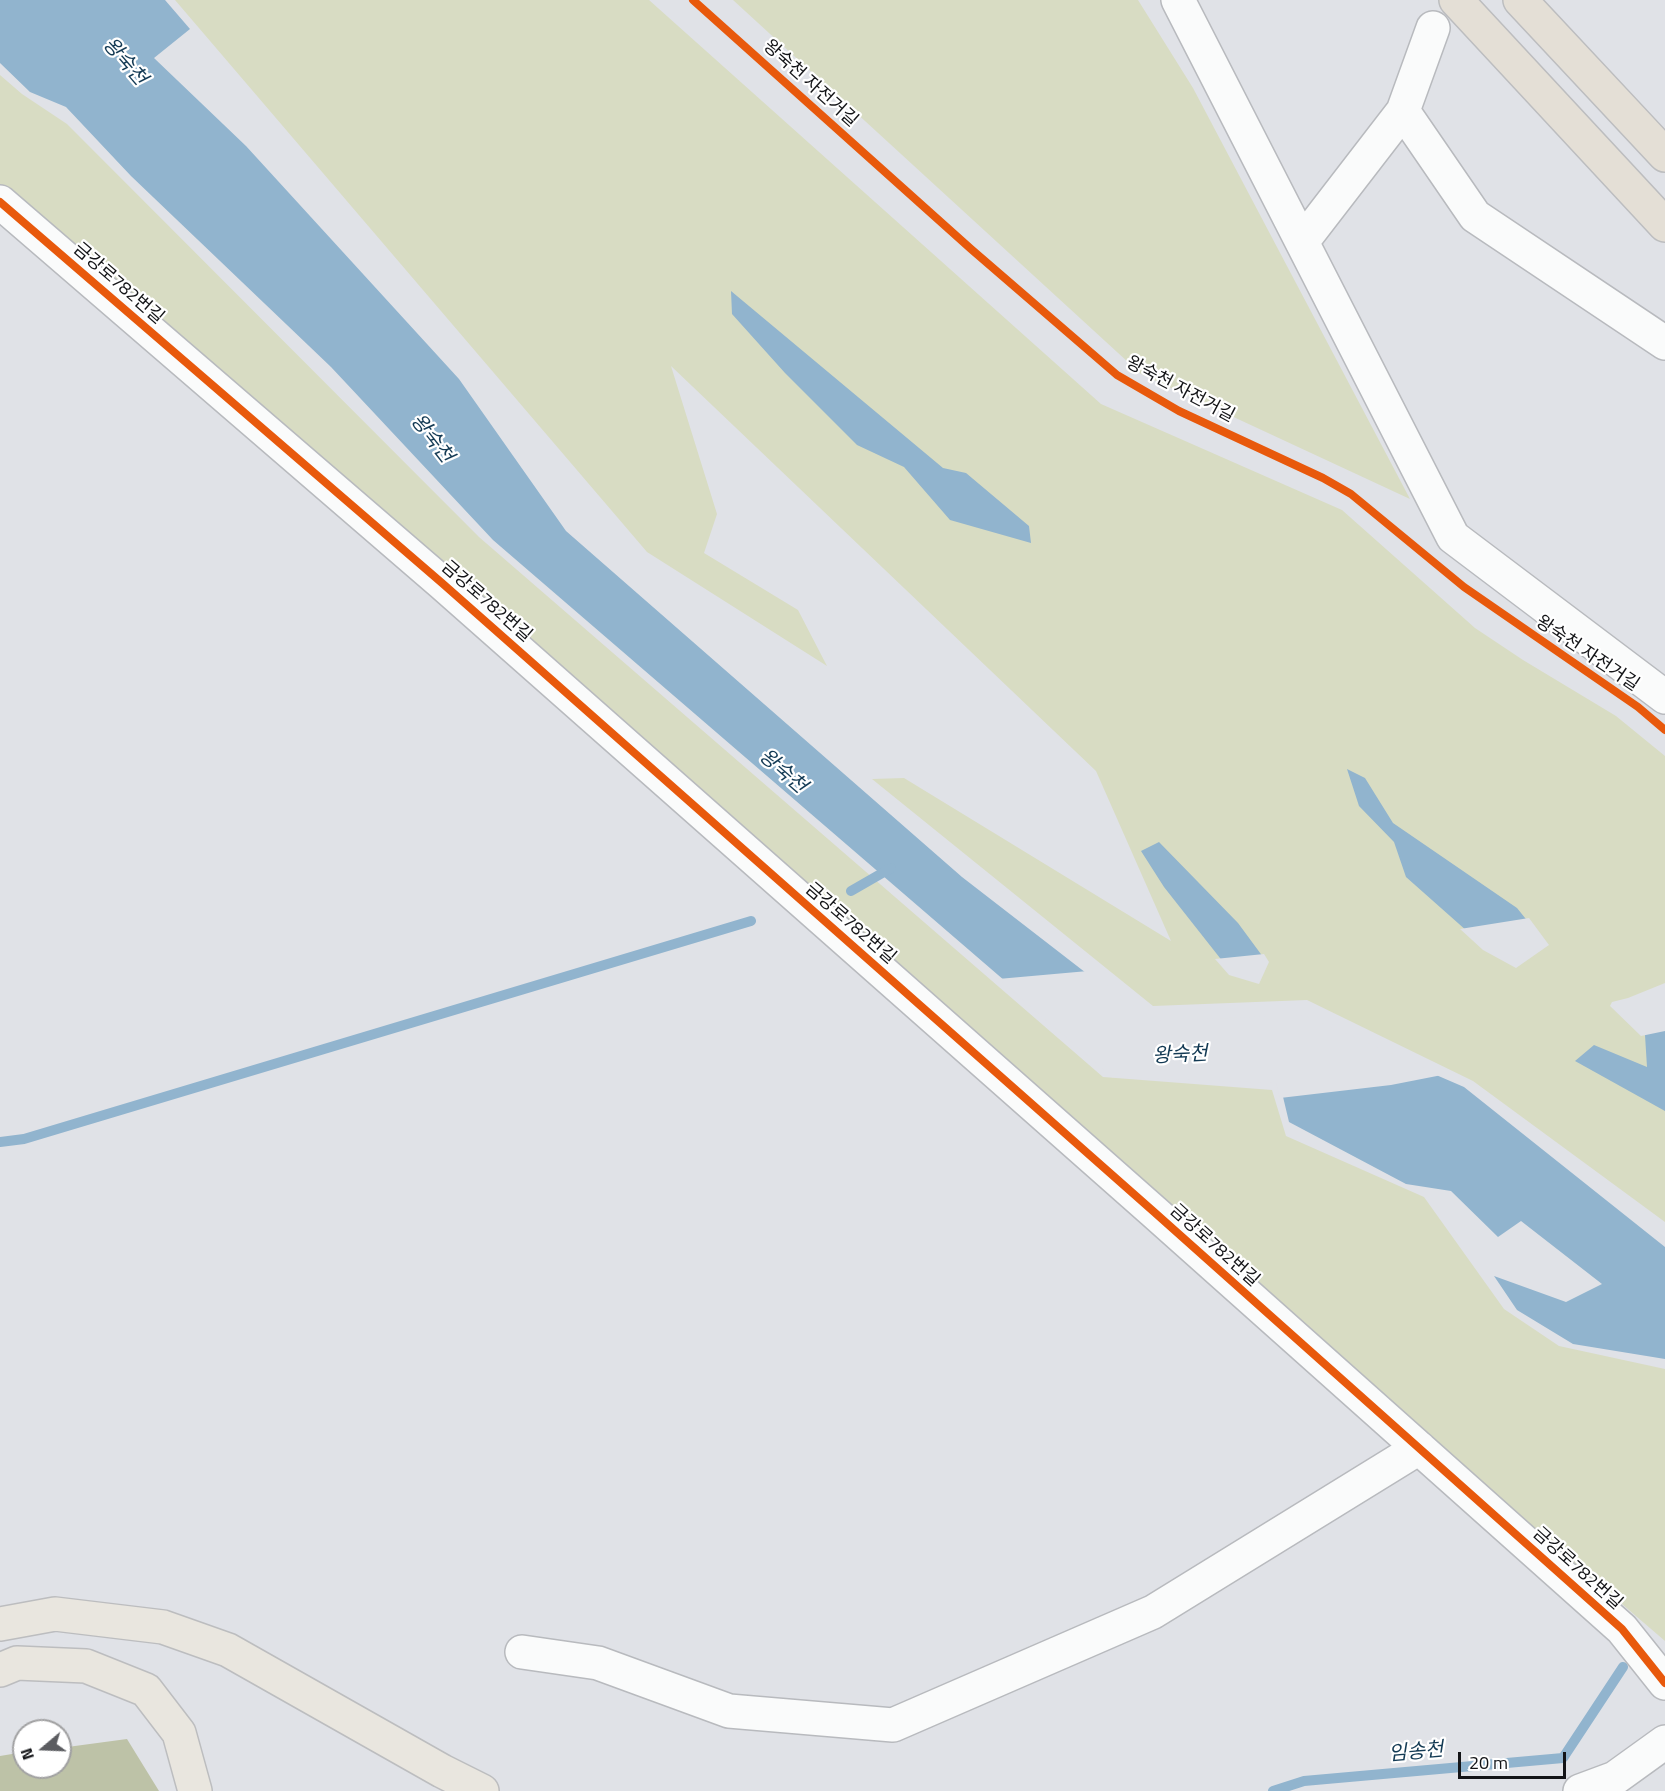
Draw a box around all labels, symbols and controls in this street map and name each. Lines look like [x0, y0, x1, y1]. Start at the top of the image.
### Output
water label: 왕숙천 [97, 33, 151, 91]
street label: 왕숙천 자전거길 [758, 36, 862, 132]
street label: 금강로782번길 [68, 239, 168, 329]
street label: 왕숙천 자전거길 [1122, 352, 1238, 428]
water label: 왕숙천 [405, 410, 457, 468]
street label: 금강로782번길 [436, 557, 536, 647]
street label: 왕숙천 자전거길 [1531, 612, 1643, 696]
water label: 왕숙천 [753, 745, 811, 799]
street label: 금강로782번길 [800, 879, 900, 969]
water label: 왕숙천 [1152, 1043, 1208, 1069]
street label: 금강로782번길 [1165, 1200, 1263, 1292]
street label: 금강로782번길 [1528, 1523, 1626, 1615]
north arrow [12, 1719, 72, 1779]
water label: 임송천 [1387, 1739, 1445, 1767]
scale bar [1461, 1740, 1569, 1778]
text: N [14, 1745, 40, 1763]
text: 20 m [1469, 1749, 1508, 1776]

